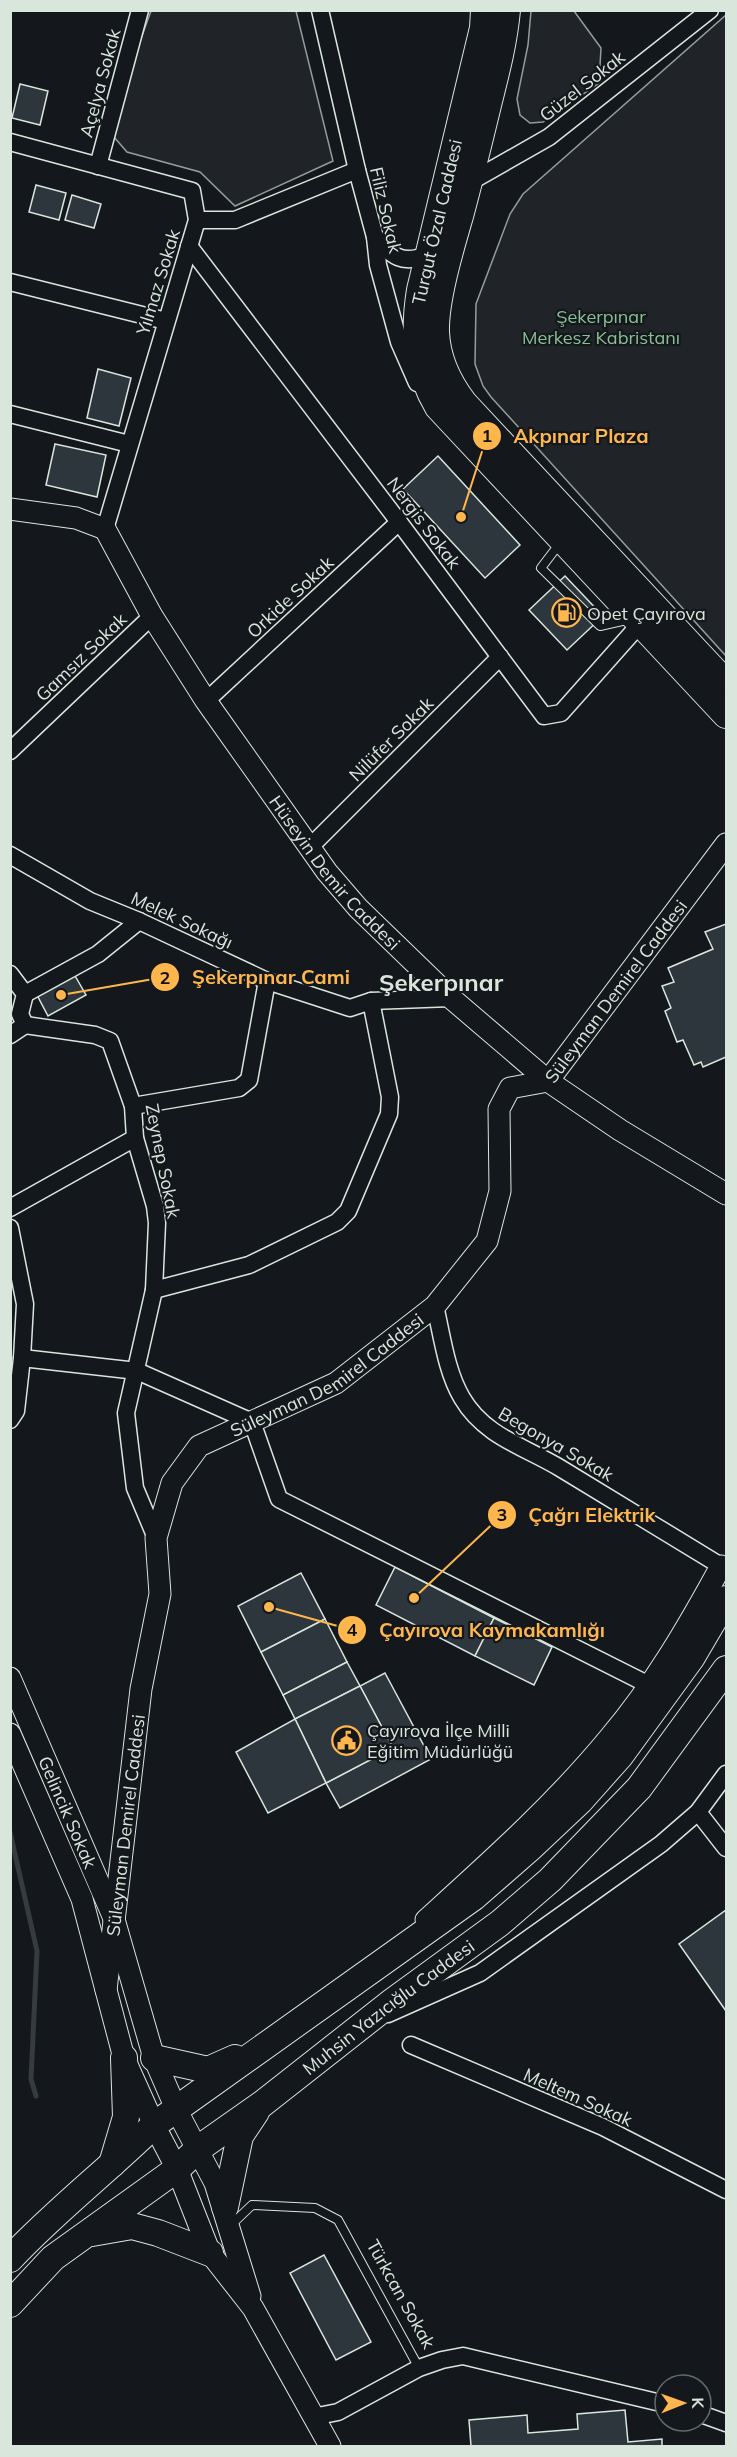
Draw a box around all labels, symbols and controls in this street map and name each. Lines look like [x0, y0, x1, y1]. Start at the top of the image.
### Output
street label: Açelya Sokak [74, 25, 126, 140]
street label: Güzel Sokak [535, 45, 630, 127]
street label: Turgut Özal Caddesi [407, 137, 467, 307]
street label: Filiz Sokak [365, 165, 407, 256]
street label: Yılmaz Sokak [131, 226, 185, 339]
park label: Şekerpınar Merkesz Kabristanı [522, 305, 680, 349]
callout: Akpınar Plaza [472, 417, 661, 455]
text: Akpınar Plaza [513, 423, 649, 448]
text: 1 [482, 424, 492, 447]
street label: Nergis Sokak [382, 472, 466, 574]
street label: Orkide Sokak [242, 551, 339, 643]
fuel station icon: Opet Çayırova [550, 597, 582, 629]
place label: Opet Çayırova [587, 602, 706, 625]
street label: Gamsız Sokak [31, 607, 132, 706]
street label: Nilüfer Sokak [344, 691, 439, 786]
street label: Hüseyin Demir Caddesi [265, 790, 405, 954]
street label: Melek Sokağı [127, 886, 237, 954]
street label: Süleyman Demirel Caddesi [539, 895, 692, 1087]
callout: Şekerpınar Cami [150, 958, 362, 996]
text: Şekerpınar Cami [192, 964, 350, 989]
text: 2 [160, 966, 170, 989]
district label: Şekerpınar [379, 967, 504, 997]
street label: Zeynep Sokak [141, 1102, 186, 1221]
street label: Süleyman Demirel Caddesi [226, 1308, 428, 1442]
street label: Begonya Sokak [494, 1402, 618, 1487]
callout: Çağrı Elektrik [487, 1496, 668, 1534]
text: Çağrı Elektrik [528, 1502, 657, 1527]
text: 3 [497, 1503, 507, 1526]
callout: Çayırova Kaymakamlığı [337, 1611, 617, 1649]
text: Çayırova Kaymakamlığı [379, 1617, 605, 1642]
text: 4 [347, 1618, 358, 1641]
street label: Süleyman Demirel Caddesi [101, 1713, 149, 1937]
place label: Çayırova İlçe Milli Eğitim Müdürlüğü [367, 1719, 513, 1763]
public building icon: Çayırova İlçe Milli Eğitim Müdürlüğü [330, 1724, 362, 1756]
street label: Gelincik Sokak [34, 1752, 103, 1872]
street label: Muhsin Yazıcığlu Caddesi [298, 1934, 479, 2080]
street label: Meltem Sokak [520, 2063, 637, 2132]
street label: Türkcan Sokak [362, 2235, 441, 2353]
north arrow [653, 2373, 713, 2433]
text: K [688, 2397, 708, 2410]

